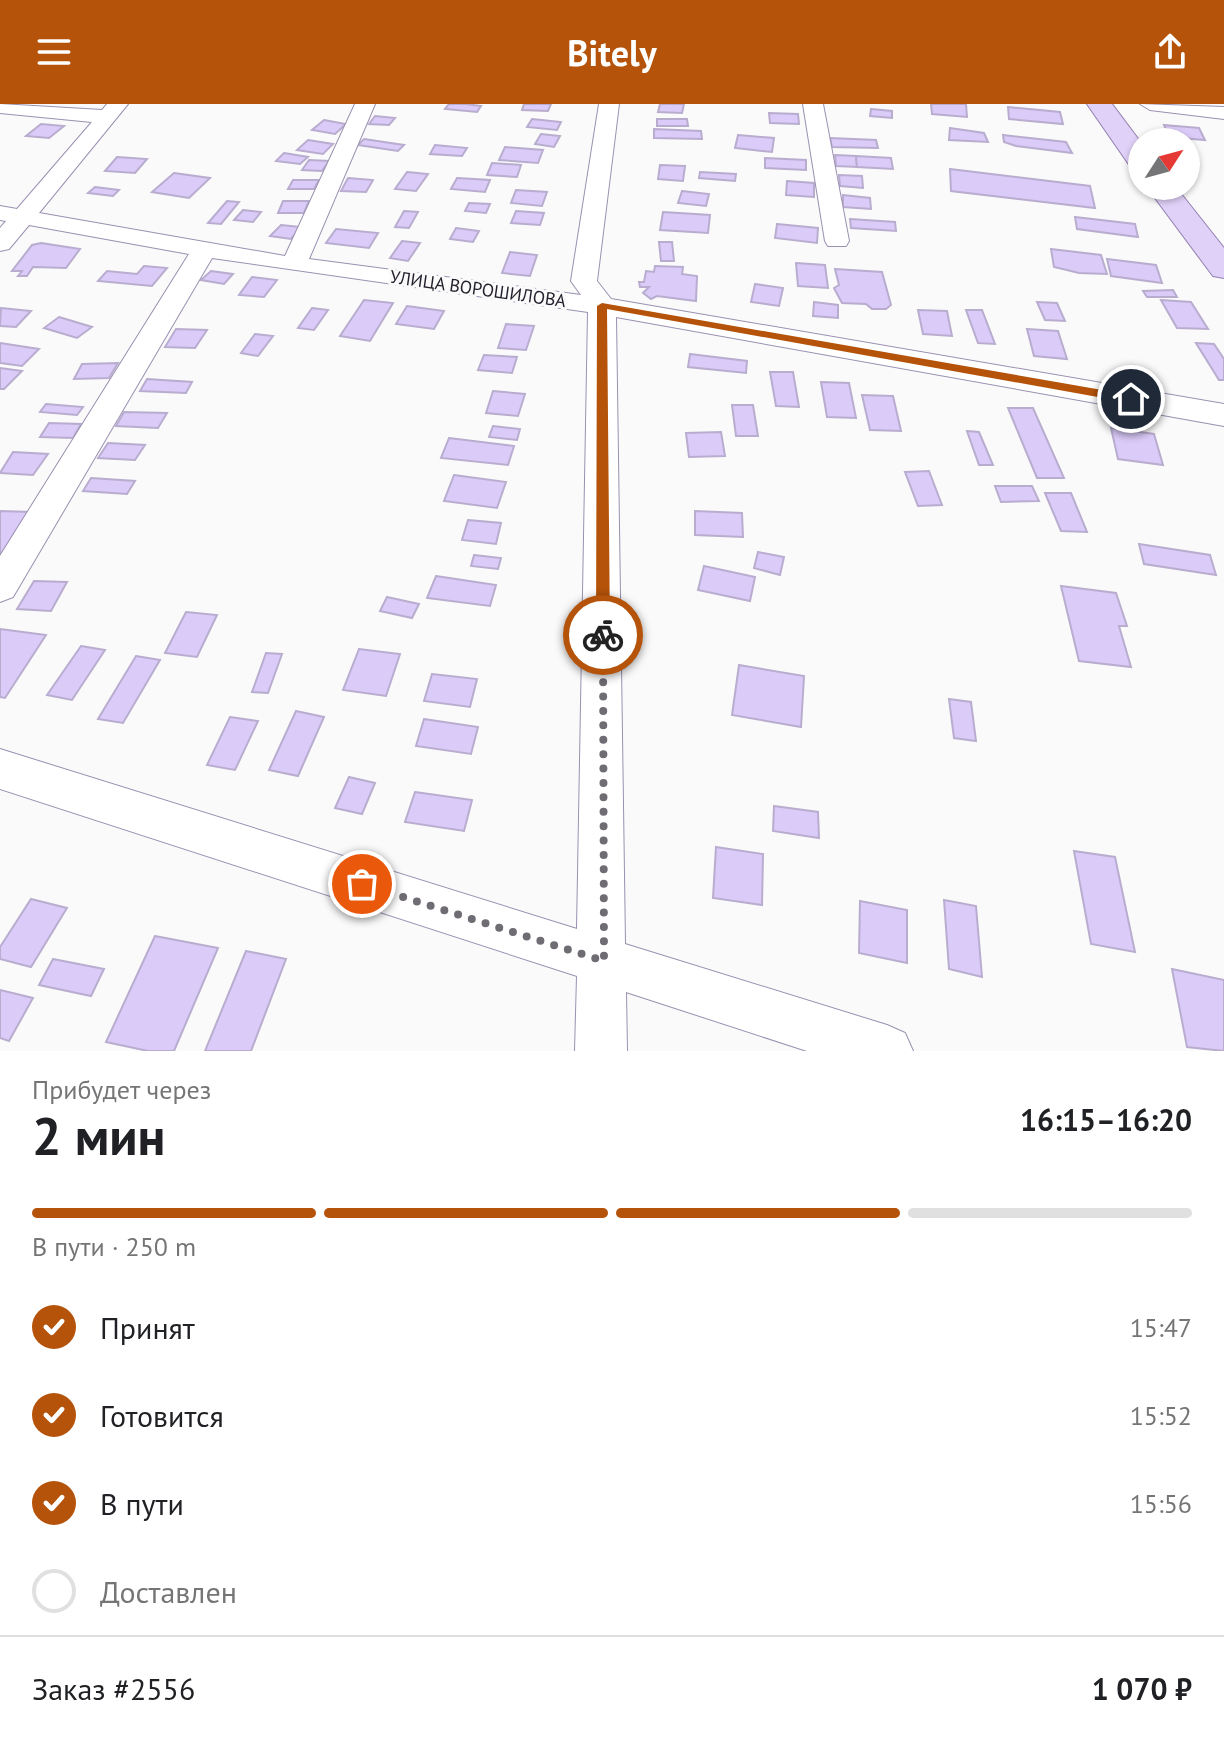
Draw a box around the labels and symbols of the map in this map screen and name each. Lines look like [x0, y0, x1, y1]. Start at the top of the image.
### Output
north arrow [1128, 128, 1200, 200]
street label: УЛИЦА ВОРОШИЛОВА [389, 265, 568, 312]
pin [1097, 365, 1165, 433]
courier [563, 595, 643, 675]
pin [328, 850, 396, 918]

